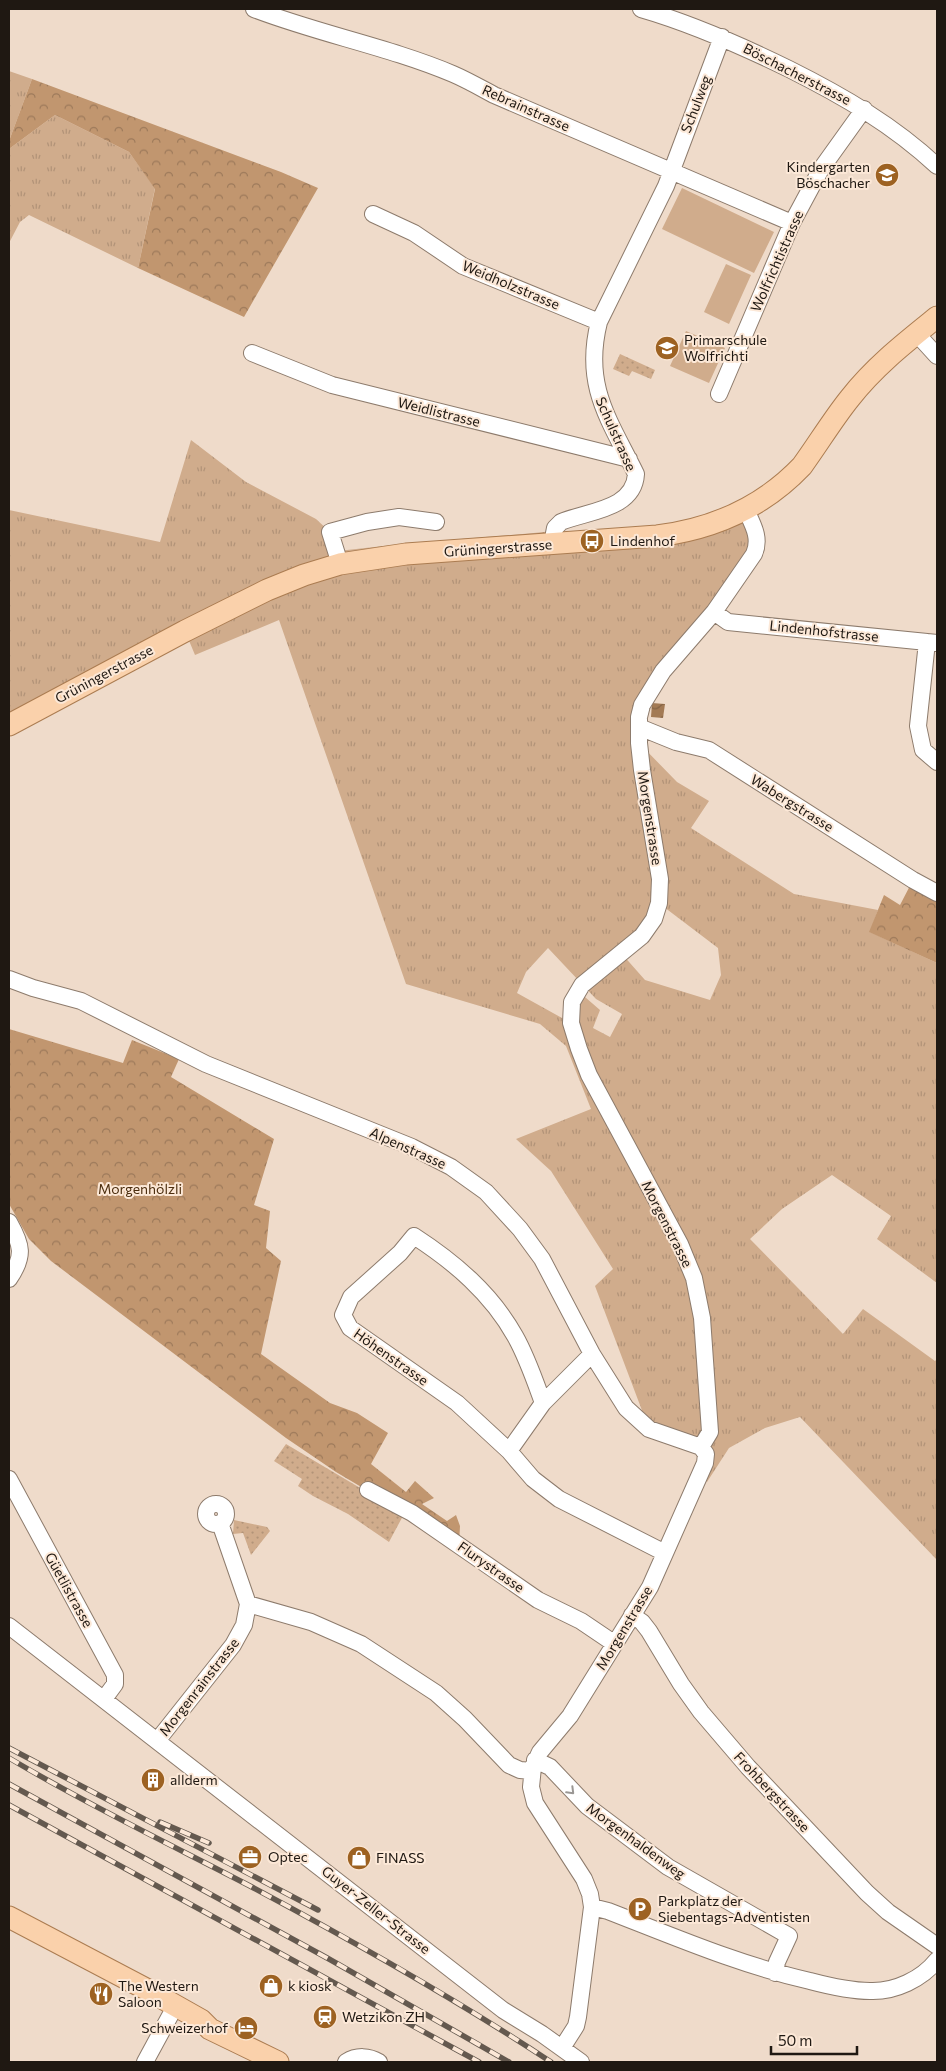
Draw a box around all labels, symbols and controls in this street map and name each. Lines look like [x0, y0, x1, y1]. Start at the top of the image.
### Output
street label: Böschacherstrasse [741, 39, 854, 108]
street label: Schulweg [677, 72, 714, 135]
street label: Rebrainstrasse [480, 81, 573, 134]
place label: Kindergarten Böschacher [786, 158, 870, 191]
school or university icon: Kindergarten Böschacher [874, 162, 900, 188]
street label: Wolfrichtistrasse [747, 207, 807, 314]
street label: Weidholzstrasse [460, 256, 562, 313]
place label: Primarschule Wolfrichti [684, 331, 767, 364]
school or university icon: Primarschule Wolfrichti [654, 335, 680, 361]
street label: Weidlistrasse [396, 393, 482, 430]
street label: Schulstrasse [593, 394, 640, 474]
bus stop icon: Lindenhof [579, 528, 605, 554]
place label: Lindenhof [610, 532, 675, 549]
street label: Grüningerstrasse [443, 535, 553, 560]
street label: Lindenhofstrasse [769, 616, 879, 645]
street label: Grüningerstrasse [52, 641, 156, 707]
street label: Morgenstrasse [635, 770, 666, 866]
street label: Wabergstrasse [748, 770, 837, 835]
street label: Alpenstrasse [367, 1123, 449, 1172]
street label: Morgenstrasse [638, 1178, 697, 1270]
park label: Morgenhölzli [98, 1180, 182, 1197]
street label: Höhenstrasse [351, 1325, 432, 1389]
street label: Flurystrasse [455, 1538, 528, 1596]
street label: Güetlistrasse [42, 1549, 97, 1630]
street label: Morgenstrasse [592, 1583, 655, 1673]
street label: Morgenrainstrasse [155, 1634, 242, 1739]
street label: Frohbergstrasse [731, 1748, 814, 1835]
building icon: allderm [140, 1767, 166, 1793]
place label: allderm [170, 1771, 218, 1788]
one-way arrow [565, 1785, 574, 1794]
street label: Morgenhaldenweg [583, 1799, 689, 1882]
office icon: Optec [237, 1844, 263, 1870]
shop icon: FINASS [346, 1845, 372, 1871]
place label: Optec [268, 1848, 308, 1865]
place label: FINASS [376, 1849, 425, 1866]
street label: Guyer-Zeller-Strasse [319, 1862, 434, 1957]
place label: Parkplatz der Siebentags-Adventisten [658, 1892, 810, 1925]
parking icon: Parkplatz der Siebentags-Adventisten [627, 1896, 653, 1922]
shop icon: k kiosk [258, 1973, 284, 1999]
place label: The Western Saloon [118, 1977, 199, 2010]
place label: k kiosk [288, 1977, 332, 1994]
restaurant icon: The Western Saloon [88, 1981, 114, 2007]
station icon: Wetzikon ZH [312, 2004, 338, 2030]
place label: Wetzikon ZH [342, 2008, 425, 2025]
hotel icon: Schweizerhof [233, 2015, 259, 2041]
place label: Schweizerhof [141, 2019, 228, 2036]
scale bar [771, 2024, 857, 2056]
text: 50 m [778, 2031, 812, 2049]

